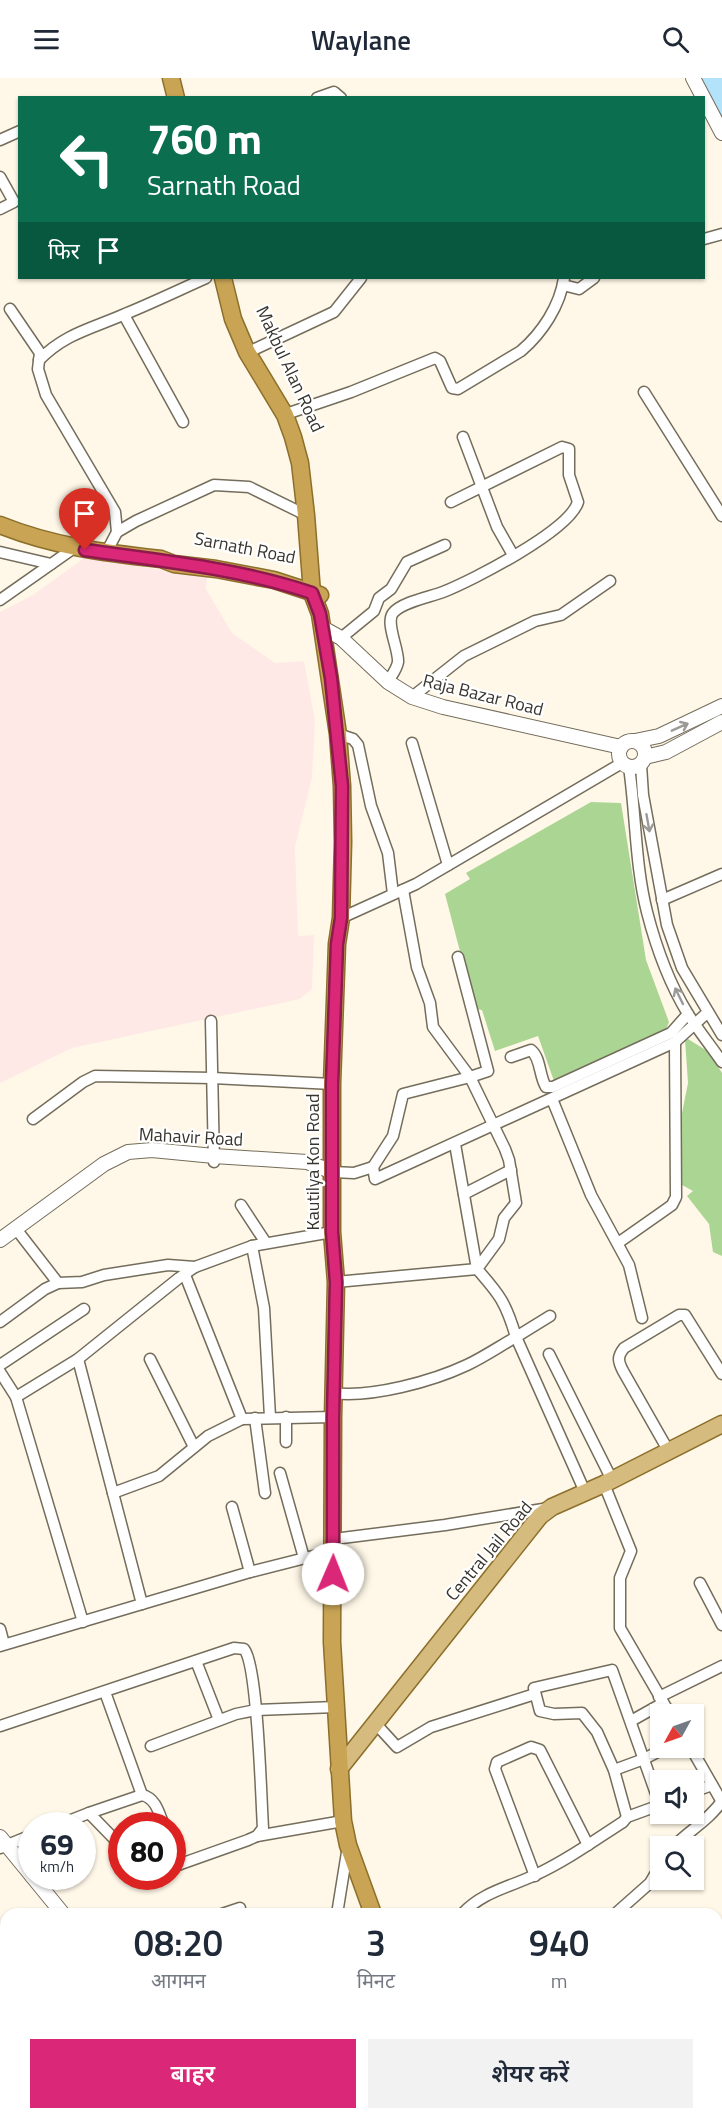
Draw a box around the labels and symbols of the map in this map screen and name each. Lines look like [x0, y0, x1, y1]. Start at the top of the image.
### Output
street label: Makbul Alan Road [249, 301, 332, 436]
pin [59, 488, 110, 550]
street label: Sarnath Road [192, 524, 298, 571]
street label: Raja Bazar Road [420, 666, 546, 723]
one-way arrow [670, 721, 688, 732]
one-way arrow [643, 812, 654, 832]
one-way arrow [672, 987, 684, 1005]
street label: Kautilya Kon Road [299, 1094, 326, 1230]
street label: Mahavir Road [138, 1120, 244, 1153]
street label: Central Jail Road [439, 1495, 539, 1607]
position arrow [301, 1542, 365, 1606]
north arrow [650, 1704, 704, 1758]
speed limit sign: 80 [108, 1812, 186, 1890]

